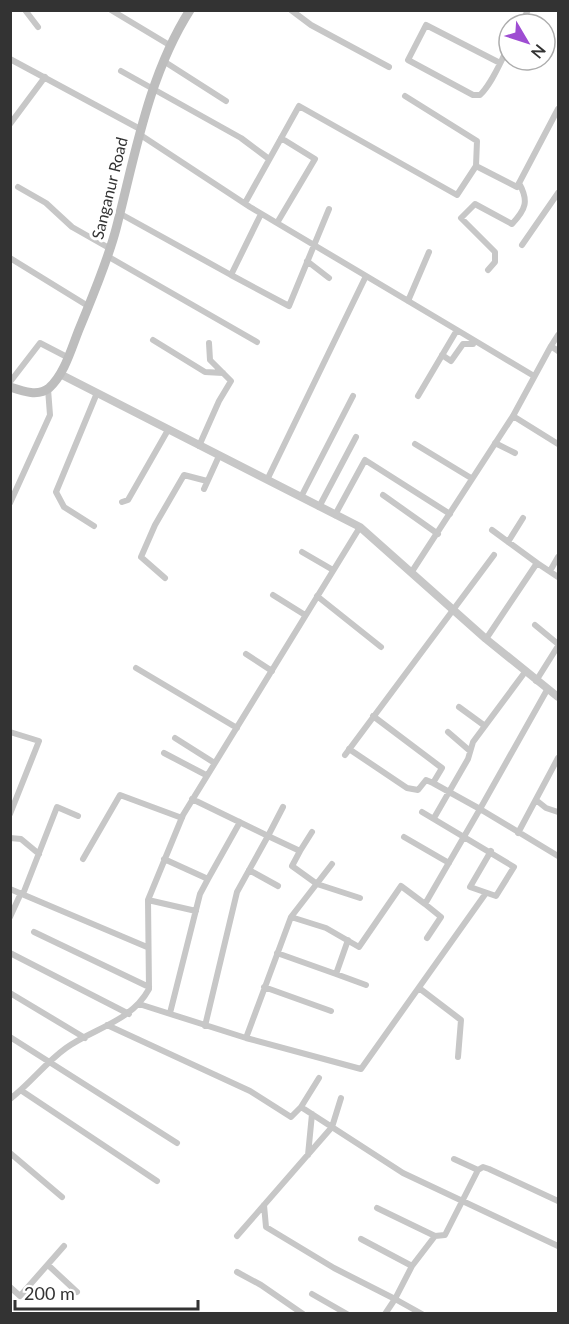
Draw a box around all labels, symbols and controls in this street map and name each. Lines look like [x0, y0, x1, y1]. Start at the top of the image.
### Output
north arrow [497, 12, 557, 72]
text: N [528, 41, 550, 63]
street label: Sanganur Road [87, 135, 131, 241]
scale bar [15, 1273, 198, 1311]
text: 200 m [24, 1282, 75, 1304]

